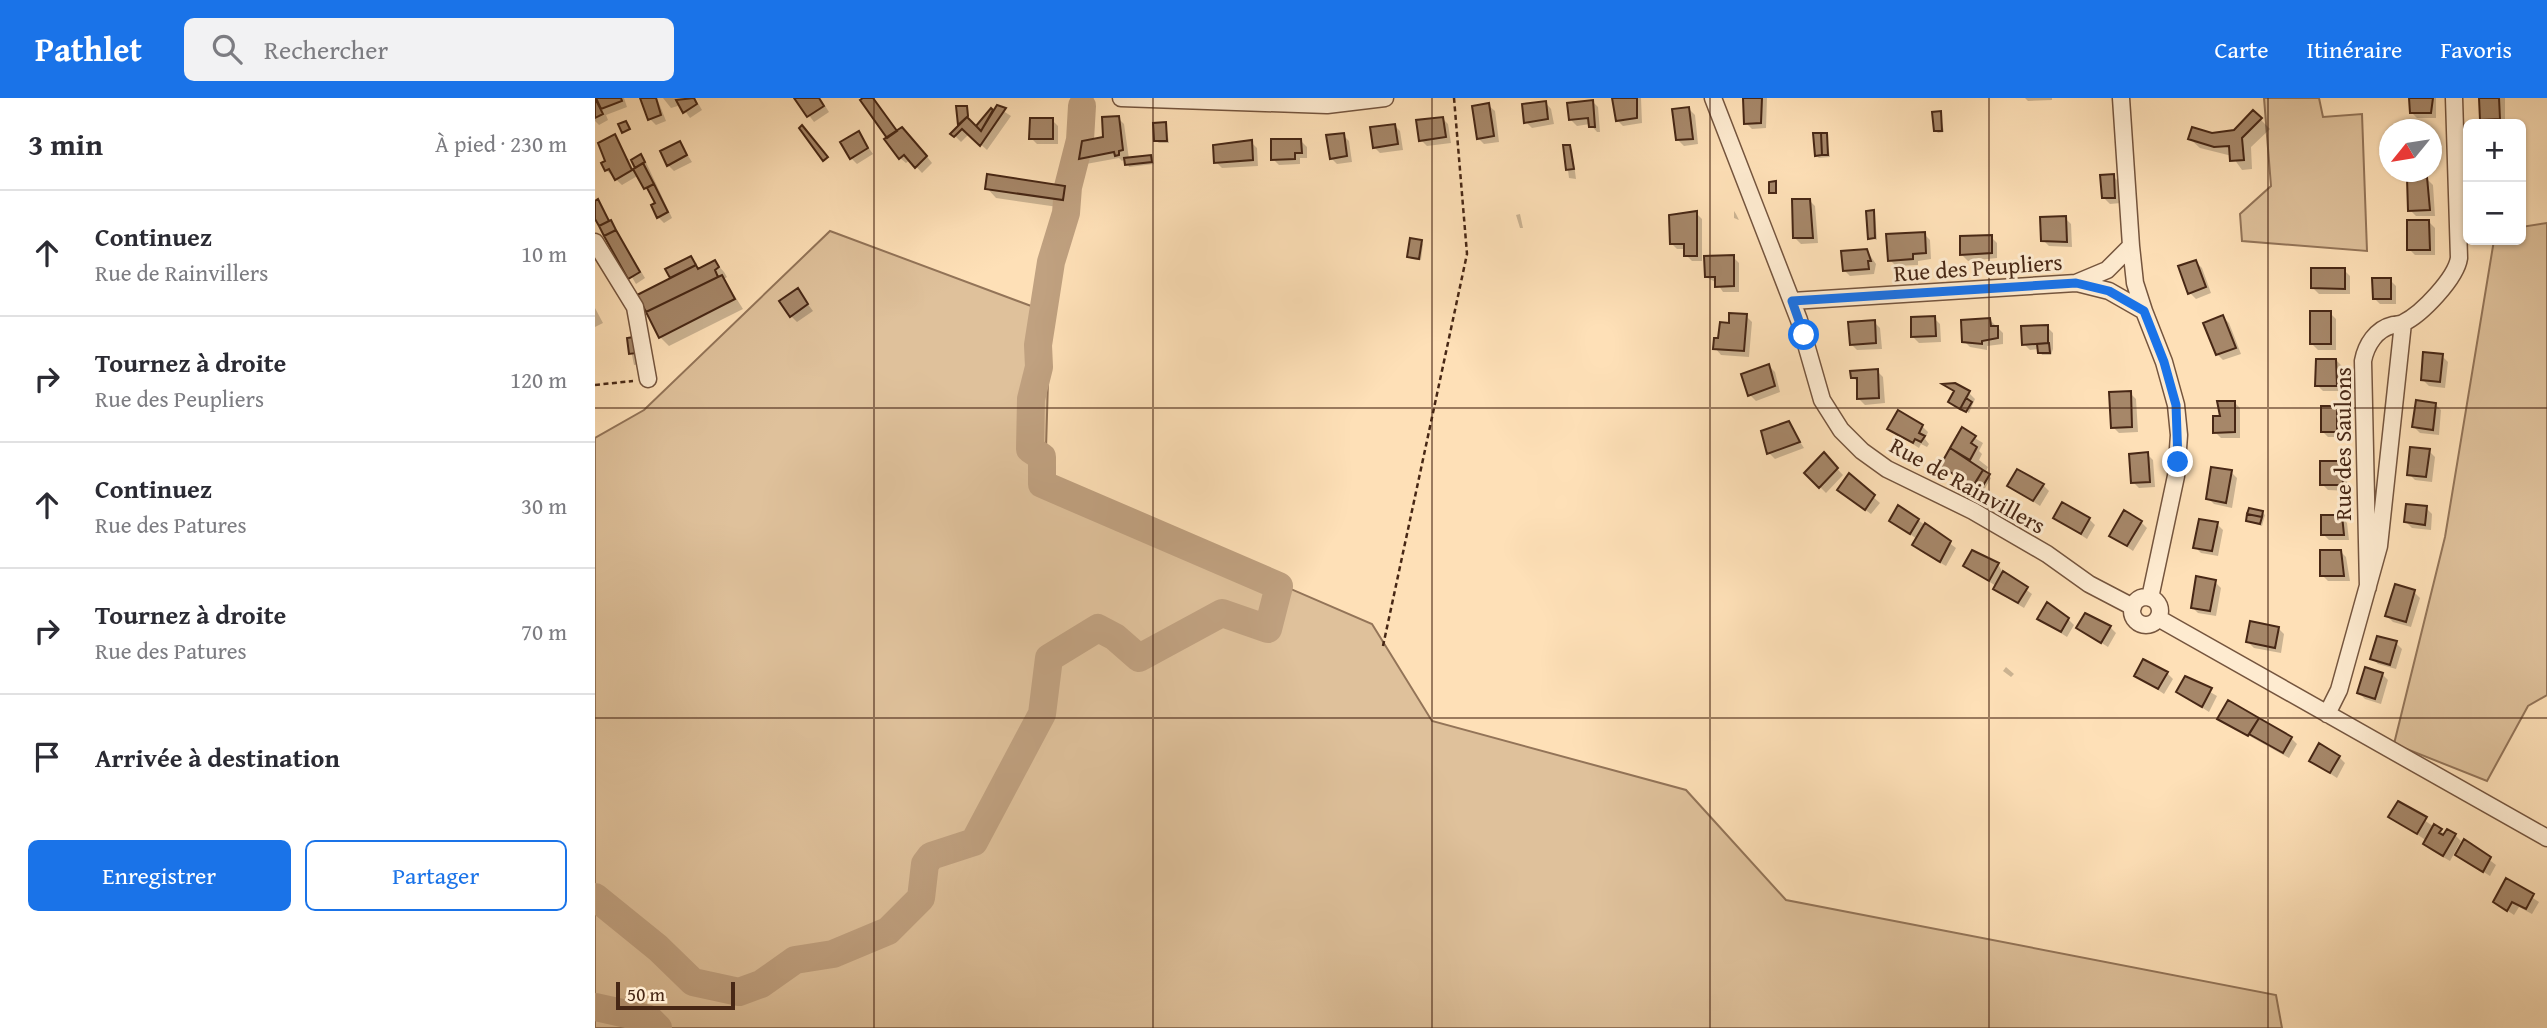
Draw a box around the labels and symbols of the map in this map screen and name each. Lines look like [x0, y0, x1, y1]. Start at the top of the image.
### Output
north arrow [2379, 119, 2442, 182]
street label: Rue des Peupliers [1892, 245, 2064, 289]
route start [1788, 319, 1819, 350]
street label: Rue des Saulons [2326, 367, 2359, 521]
street label: Rue de Rainvillers [1884, 429, 2052, 541]
route end [2162, 446, 2193, 477]
scale bar [616, 979, 735, 1011]

